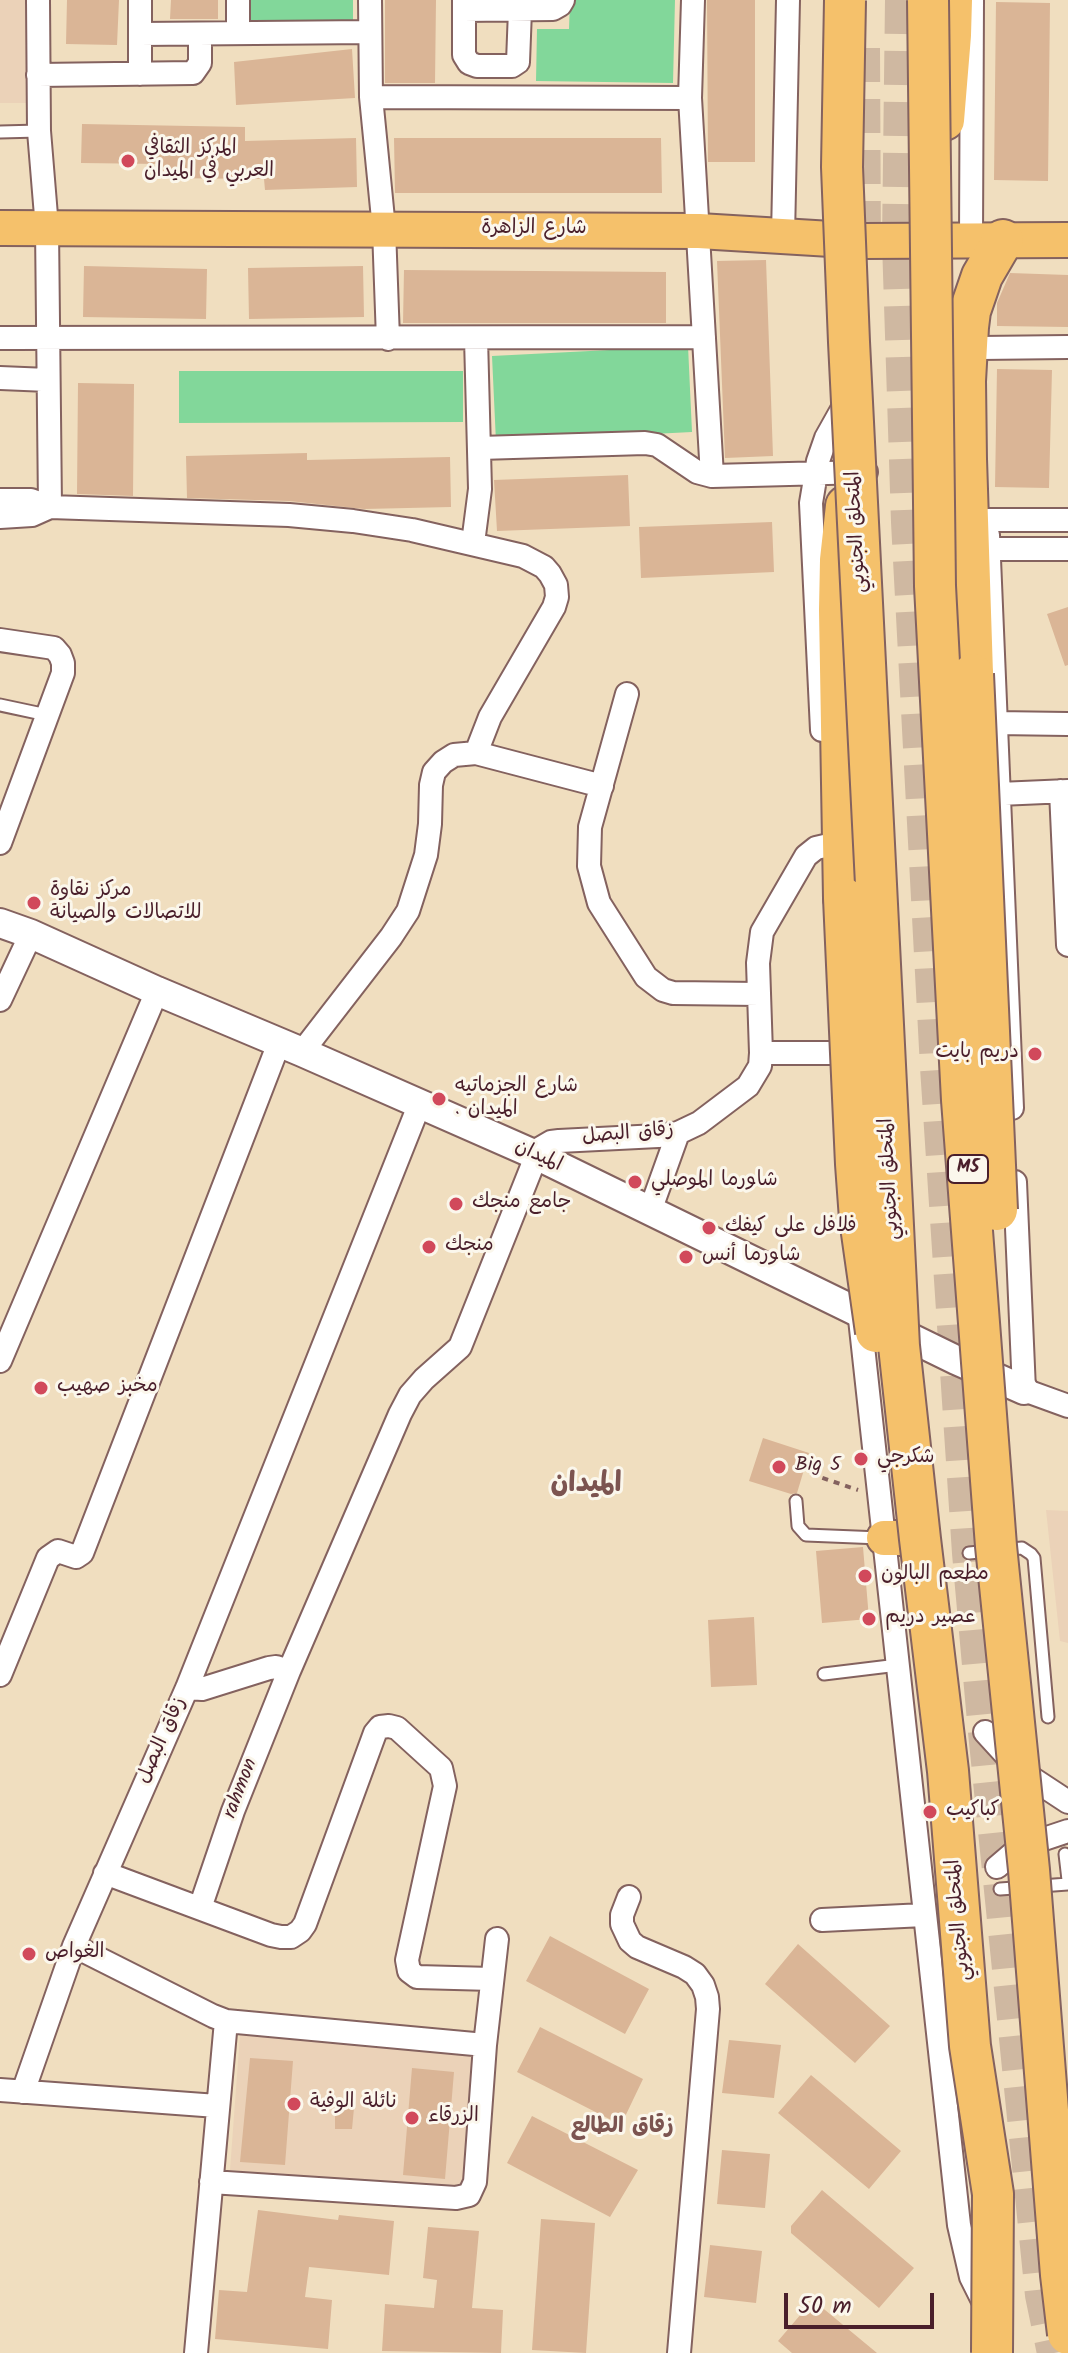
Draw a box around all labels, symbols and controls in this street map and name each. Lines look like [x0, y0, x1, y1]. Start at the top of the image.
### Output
place label: المركز الثقافي العربي في الميدان [144, 138, 274, 185]
marker: المركز الثقافي العربي في الميدان [119, 152, 137, 170]
street label: شارع الزاهرة [481, 218, 587, 242]
street label: المتحلق الجنوبي [843, 470, 873, 594]
place label: مركز نقاوة للاتصالات والصيانة [50, 880, 201, 927]
marker: مركز نقاوة للاتصالات والصيانة [25, 894, 43, 912]
place label: دريم بايت [935, 1042, 1019, 1066]
marker: دريم بايت [1026, 1045, 1044, 1063]
place label: شارع الجزماتيه . الميدان [455, 1076, 578, 1123]
marker: شارع الجزماتيه . الميدان [430, 1090, 448, 1108]
street label: المتحلق الجنوبي [876, 1117, 906, 1241]
street label: زقاق البصل [581, 1119, 675, 1151]
street label: الميدان [510, 1136, 566, 1178]
road number: M5 [948, 1155, 988, 1183]
place label: شاورما الموصلي [651, 1170, 778, 1194]
marker: شاورما الموصلي [626, 1173, 644, 1191]
place label: جامع منجك [472, 1192, 571, 1216]
marker: جامع منجك [447, 1195, 465, 1213]
place label: فلافل على كيفك [725, 1216, 857, 1240]
marker: فلافل على كيفك [700, 1219, 718, 1237]
place label: منجك [445, 1235, 494, 1259]
marker: منجك [420, 1238, 438, 1256]
place label: شاورما أنس [702, 1245, 800, 1269]
marker: شاورما أنس [677, 1248, 695, 1266]
place label: مخبز صهيب [57, 1376, 158, 1400]
marker: مخبز صهيب [32, 1379, 50, 1397]
place label: شكرجي [877, 1447, 934, 1471]
marker: شكرجي [852, 1450, 870, 1468]
place label: Big 5 [795, 1455, 841, 1479]
marker: Big 5 [770, 1458, 788, 1476]
district label: الميدان [550, 1469, 622, 1503]
place label: مطعم البالون [881, 1564, 989, 1588]
marker: مطعم البالون [856, 1567, 874, 1585]
place label: عصير دريم [885, 1607, 975, 1631]
marker: عصير دريم [860, 1610, 878, 1628]
street label: زقاق البصل [133, 1694, 193, 1788]
street label: rahmon [220, 1756, 264, 1822]
place label: كباكيب [946, 1800, 1000, 1824]
marker: كباكيب [921, 1803, 939, 1821]
street label: المتحلق الجنوبي [943, 1858, 977, 1982]
place label: الغواص [45, 1942, 104, 1966]
marker: الغواص [20, 1945, 38, 1963]
place label: نائلة الوفية [310, 2092, 396, 2116]
marker: نائلة الوفية [285, 2095, 303, 2113]
place label: الزرقاء [428, 2106, 479, 2130]
marker: الزرقاء [403, 2109, 421, 2127]
district label: زقاق الطالع [570, 2115, 674, 2141]
scale bar [788, 2277, 938, 2327]
text: 50 m [798, 2287, 852, 2326]

